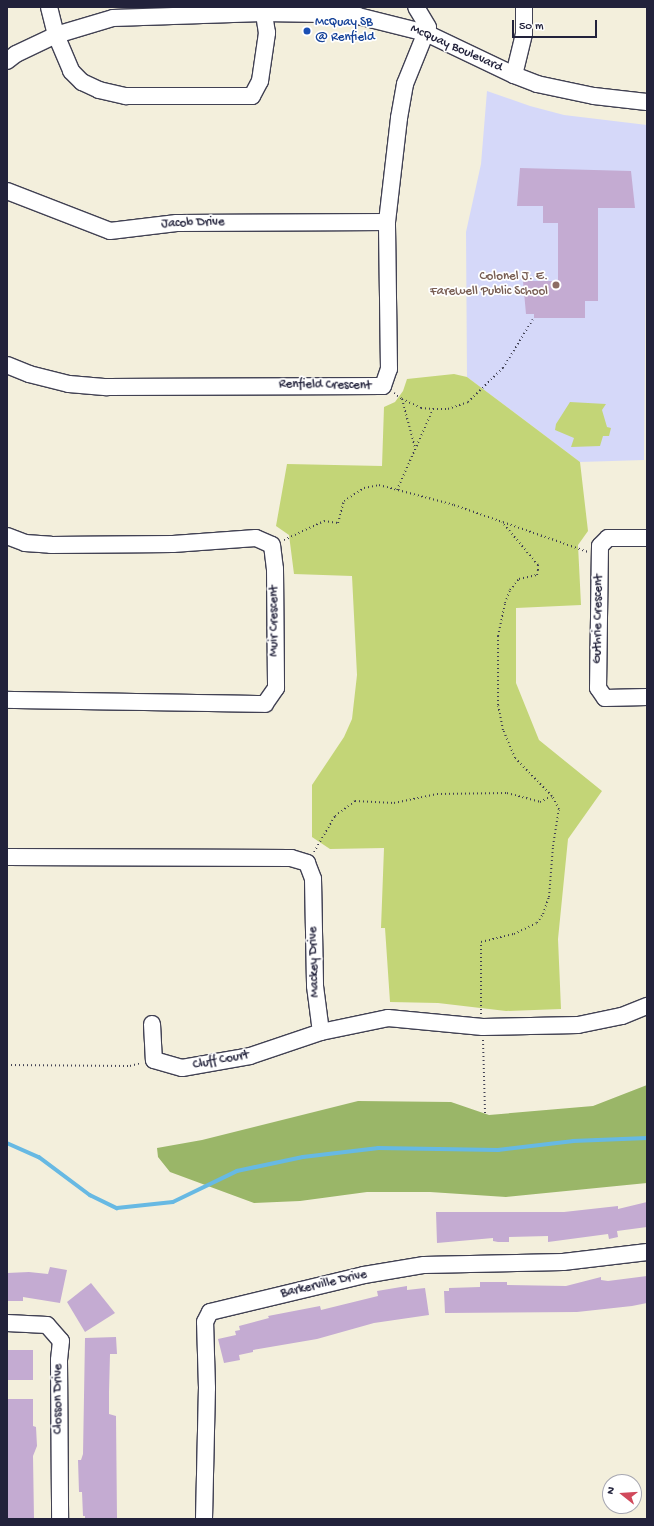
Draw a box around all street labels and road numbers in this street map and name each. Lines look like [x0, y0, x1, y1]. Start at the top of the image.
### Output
street label: McQuay Boulevard [408, 22, 504, 76]
street label: Jacob Drive [161, 215, 225, 233]
street label: Renfield Crescent [279, 377, 371, 395]
street label: Guthrie Crescent [590, 574, 608, 664]
street label: Muir Crescent [267, 585, 283, 657]
street label: Mackey Drive [306, 926, 324, 998]
street label: Cluff Court [192, 1048, 250, 1074]
street label: Barkerville Drive [279, 1268, 369, 1302]
street label: Closson Drive [51, 1364, 67, 1434]

